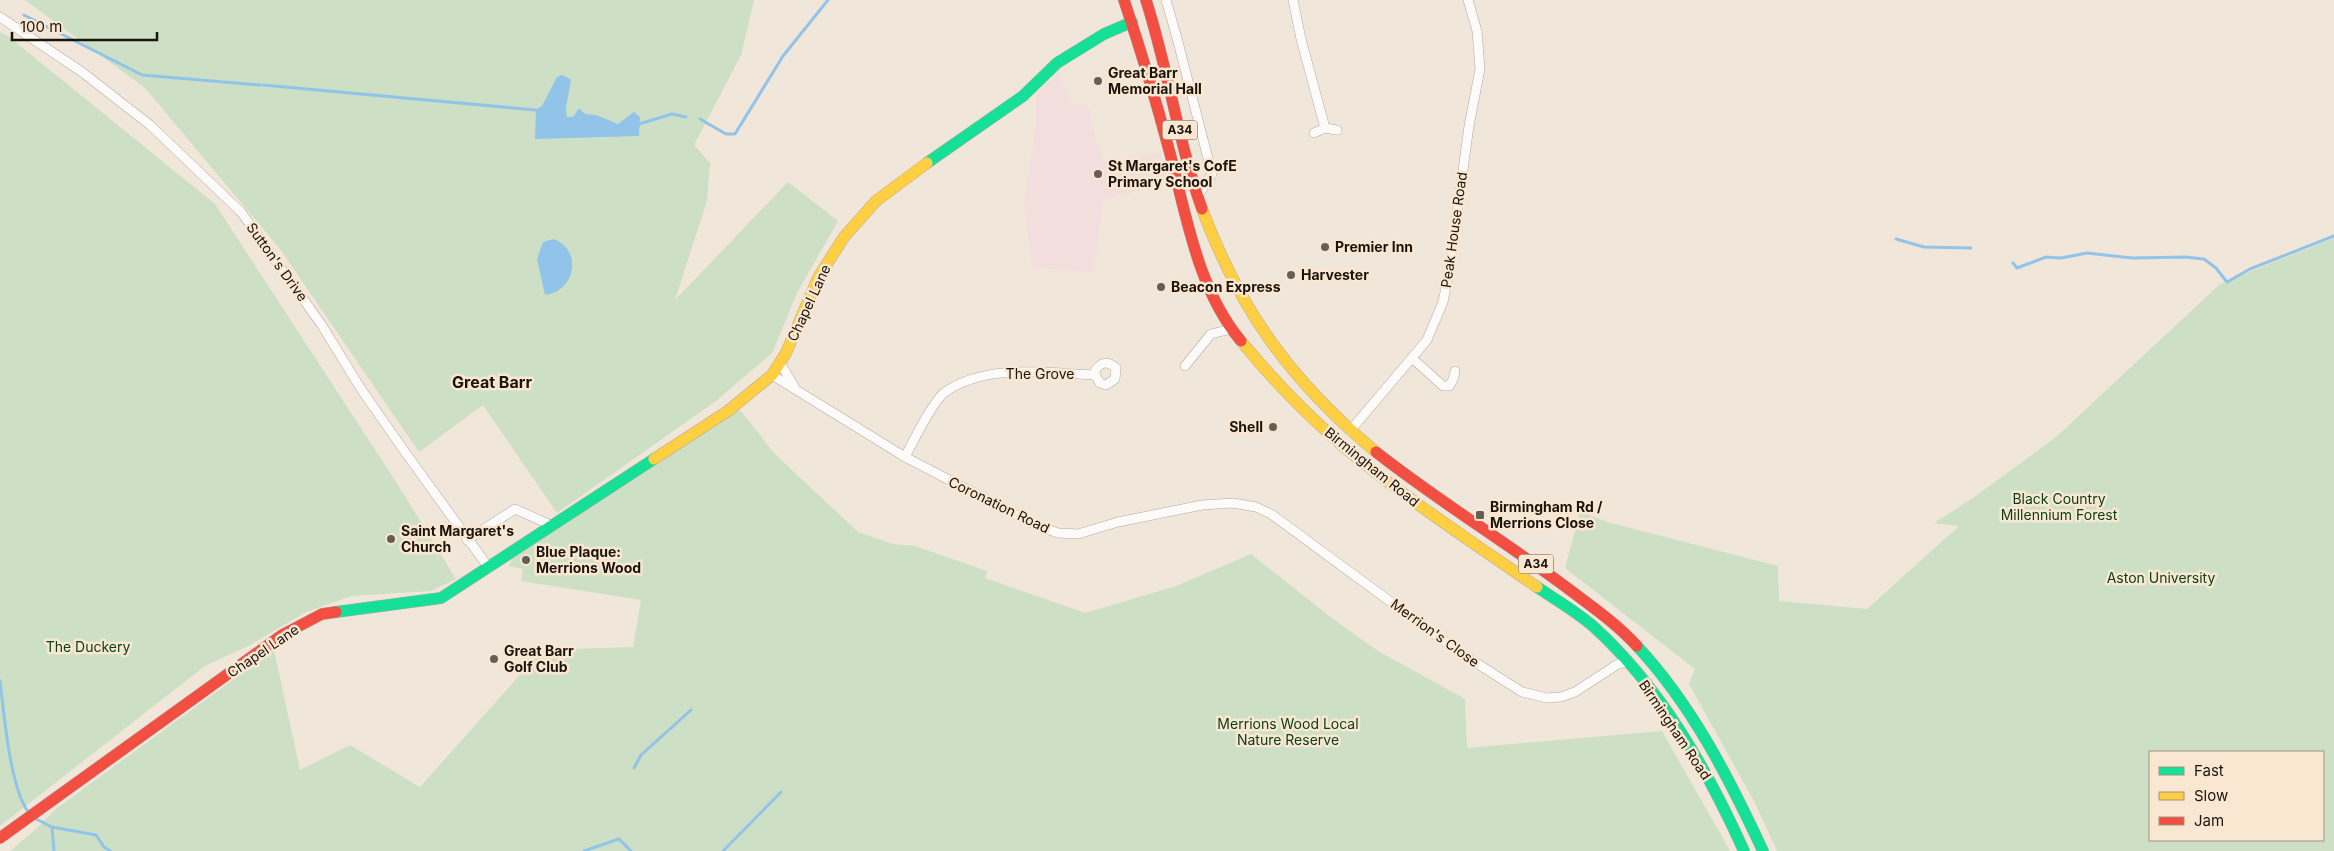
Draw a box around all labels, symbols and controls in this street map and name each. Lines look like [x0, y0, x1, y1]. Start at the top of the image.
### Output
scale bar [12, 10, 158, 42]
text: 100 m [20, 17, 62, 36]
place label: Great Barr Memorial Hall [1108, 64, 1202, 97]
marker: Great Barr Memorial Hall [1092, 75, 1104, 87]
road number: A34 [1162, 120, 1198, 140]
place label: St Margaret's CofE Primary School [1108, 157, 1237, 190]
marker: St Margaret's CofE Primary School [1092, 168, 1104, 180]
street label: Peak House Road [1437, 171, 1470, 289]
street label: Sutton's Drive [243, 219, 312, 304]
place label: Premier Inn [1335, 238, 1413, 255]
marker: Premier Inn [1319, 241, 1331, 253]
street label: Chapel Lane [783, 262, 834, 344]
place label: Harvester [1301, 266, 1369, 283]
marker: Harvester [1285, 269, 1297, 281]
place label: Beacon Express [1171, 278, 1281, 295]
marker: Beacon Express [1155, 281, 1167, 293]
street label: The Grove [1006, 365, 1074, 382]
district label: Great Barr [452, 372, 532, 392]
place label: Shell [1229, 418, 1263, 435]
marker: Shell [1267, 421, 1279, 433]
street label: Birmingham Road [1322, 423, 1423, 510]
street label: Coronation Road [946, 473, 1053, 536]
park label: Black Country Millennium Forest [2001, 490, 2118, 523]
place label: Birmingham Rd / Merrions Close [1490, 498, 1603, 531]
marker: Birmingham Rd / Merrions Close [1474, 509, 1486, 521]
place label: Saint Margaret's Church [401, 522, 514, 555]
marker: Saint Margaret's Church [385, 533, 397, 545]
place label: Blue Plaque: Merrions Wood [536, 543, 641, 576]
marker: Blue Plaque: Merrions Wood [520, 554, 532, 566]
road number: A34 [1518, 554, 1554, 574]
park label: Aston University [2107, 569, 2215, 586]
street label: Merrion's Close [1388, 595, 1483, 670]
street label: Chapel Lane [224, 620, 302, 681]
park label: The Duckery [46, 638, 130, 655]
place label: Great Barr Golf Club [504, 642, 574, 675]
marker: Great Barr Golf Club [488, 653, 500, 665]
street label: Birmingham Road [1636, 677, 1715, 783]
park label: Merrions Wood Local Nature Reserve [1217, 715, 1359, 748]
legend [2149, 751, 2324, 841]
text: Fast [2194, 761, 2224, 780]
text: Slow [2194, 786, 2228, 805]
text: Jam [2194, 811, 2224, 830]

